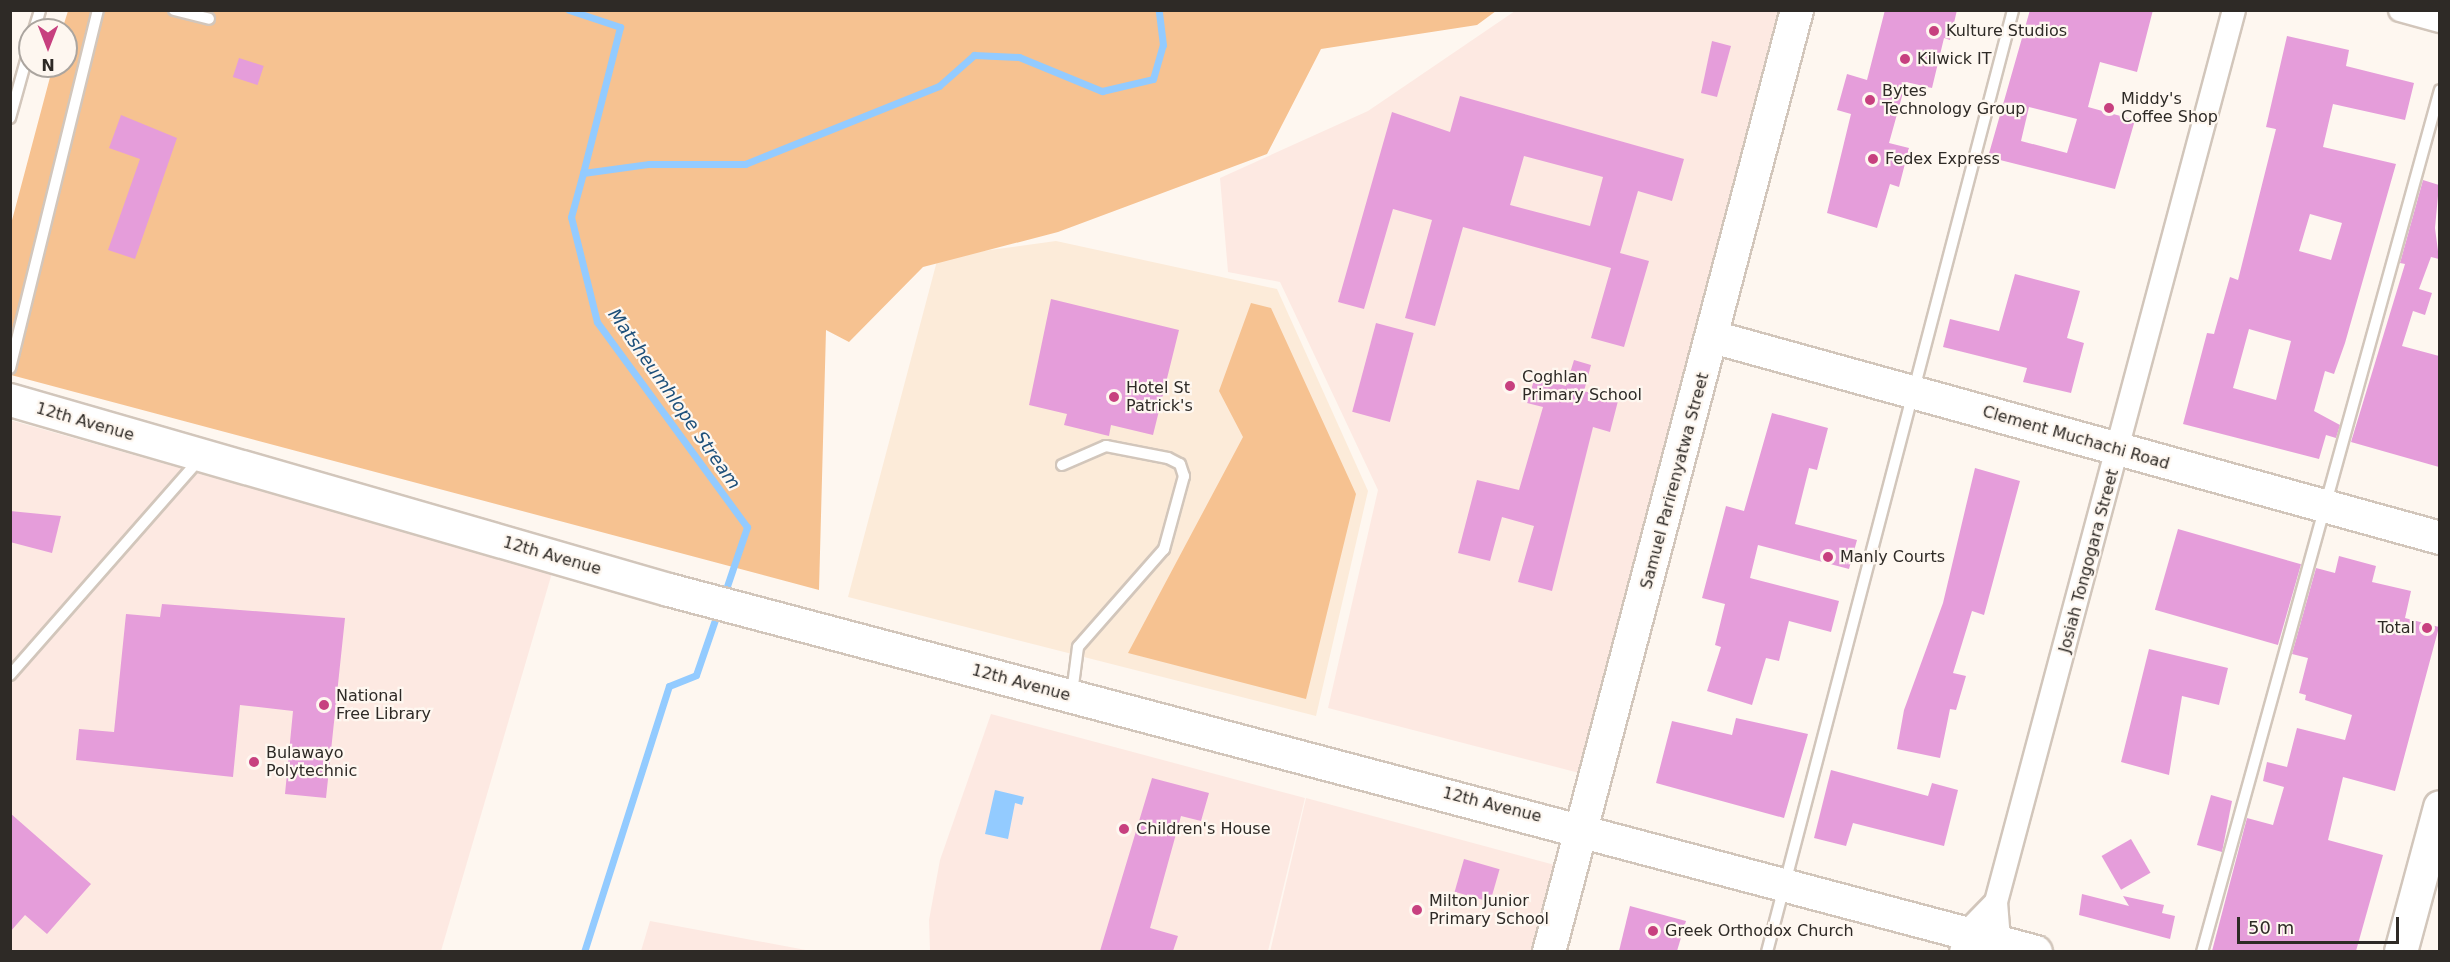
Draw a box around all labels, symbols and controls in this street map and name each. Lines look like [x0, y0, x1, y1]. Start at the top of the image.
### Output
north arrow [18, 18, 78, 78]
place label: Kulture Studios [1946, 21, 2067, 41]
marker: Kulture Studios [1927, 24, 1941, 38]
place label: Kilwick IT [1917, 49, 1992, 69]
marker: Kilwick IT [1898, 52, 1912, 66]
text: N [41, 55, 55, 74]
place label: Bytes Technology Group [1882, 81, 2025, 119]
place label: Middy's Coffee Shop [2121, 89, 2218, 127]
marker: Bytes Technology Group [1863, 93, 1877, 107]
marker: Middy's Coffee Shop [2102, 101, 2116, 115]
place label: Fedex Express [1885, 149, 2000, 169]
marker: Fedex Express [1866, 152, 1880, 166]
water label: Matsheumhlope Stream [603, 305, 745, 493]
place label: Coghlan Primary School [1522, 367, 1642, 405]
street label: Samuel Parirenyatwa Street [1637, 371, 1713, 591]
place label: Hotel St Patrick's [1126, 378, 1193, 416]
marker: Coghlan Primary School [1503, 379, 1517, 393]
marker: Hotel St Patrick's [1107, 390, 1121, 404]
street label: 12th Avenue [34, 399, 136, 445]
street label: Clement Muchachi Road [1980, 402, 2172, 474]
street label: Josiah Tongogara Street [2055, 467, 2123, 655]
street label: 12th Avenue [501, 533, 603, 579]
place label: Manly Courts [1840, 547, 1945, 567]
marker: Manly Courts [1821, 550, 1835, 564]
place label: Total [2378, 618, 2415, 638]
marker: Total [2420, 621, 2434, 635]
street label: 12th Avenue [970, 661, 1072, 705]
place label: National Free Library [336, 686, 431, 724]
marker: National Free Library [317, 698, 331, 712]
place label: Bulawayo Polytechnic [266, 743, 357, 781]
marker: Bulawayo Polytechnic [247, 755, 261, 769]
street label: 12th Avenue [1441, 783, 1543, 827]
place label: Children's House [1136, 819, 1271, 839]
marker: Children's House [1117, 822, 1131, 836]
place label: Milton Junior Primary School [1429, 891, 1549, 929]
marker: Milton Junior Primary School [1410, 903, 1424, 917]
scale bar [2240, 905, 2402, 943]
text: 50 m [2248, 917, 2294, 938]
place label: Greek Orthodox Church [1665, 921, 1854, 941]
marker: Greek Orthodox Church [1646, 924, 1660, 938]

